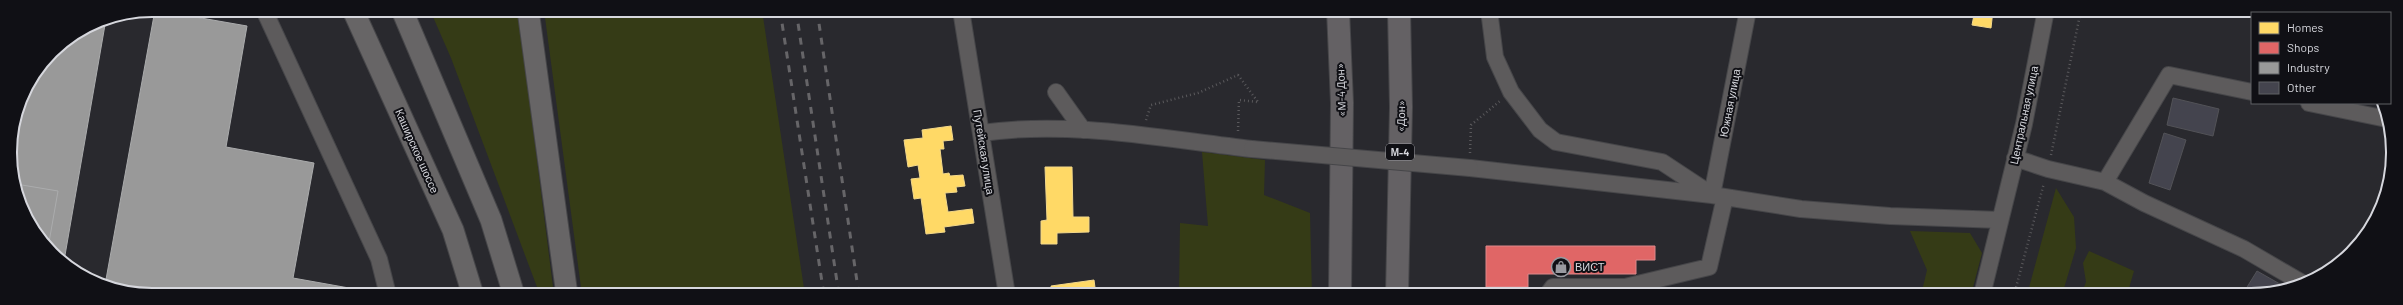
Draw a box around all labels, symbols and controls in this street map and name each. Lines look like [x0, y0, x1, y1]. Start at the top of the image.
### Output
legend [2251, 12, 2391, 104]
text: Homes [2287, 20, 2324, 34]
text: Shops [2287, 40, 2320, 54]
text: Industry [2287, 60, 2330, 74]
street label: «М-4 Дон» [1333, 63, 1348, 117]
street label: Центральная улица [2007, 64, 2040, 165]
street label: Южная улица [1717, 67, 1743, 138]
text: Other [2287, 80, 2317, 94]
street label: «Дон» [1394, 100, 1407, 132]
street label: Каширское шоссе [393, 107, 442, 195]
street label: Путейская улица [971, 109, 998, 196]
road number: М-4 [1386, 144, 1414, 160]
shop icon: ВИСТ [1550, 256, 1572, 278]
place label: ВИСТ [1575, 260, 1605, 273]

